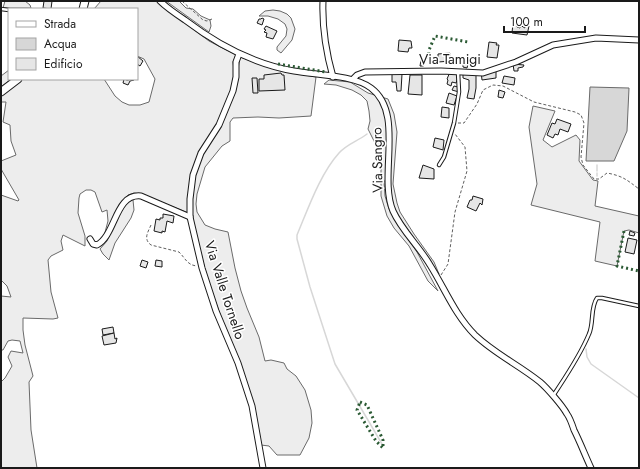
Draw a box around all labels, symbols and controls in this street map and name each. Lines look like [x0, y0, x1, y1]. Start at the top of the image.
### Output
legend [8, 8, 138, 80]
scale bar [504, 8, 585, 34]
text: 100 m [510, 13, 543, 31]
text: Strada [44, 15, 76, 33]
text: Acqua [44, 35, 77, 53]
street label: Via Tamigi [419, 49, 481, 69]
text: Edificio [44, 55, 83, 73]
street label: Via Sangro [366, 127, 388, 193]
street label: Via Valle Tornello [200, 238, 250, 342]

